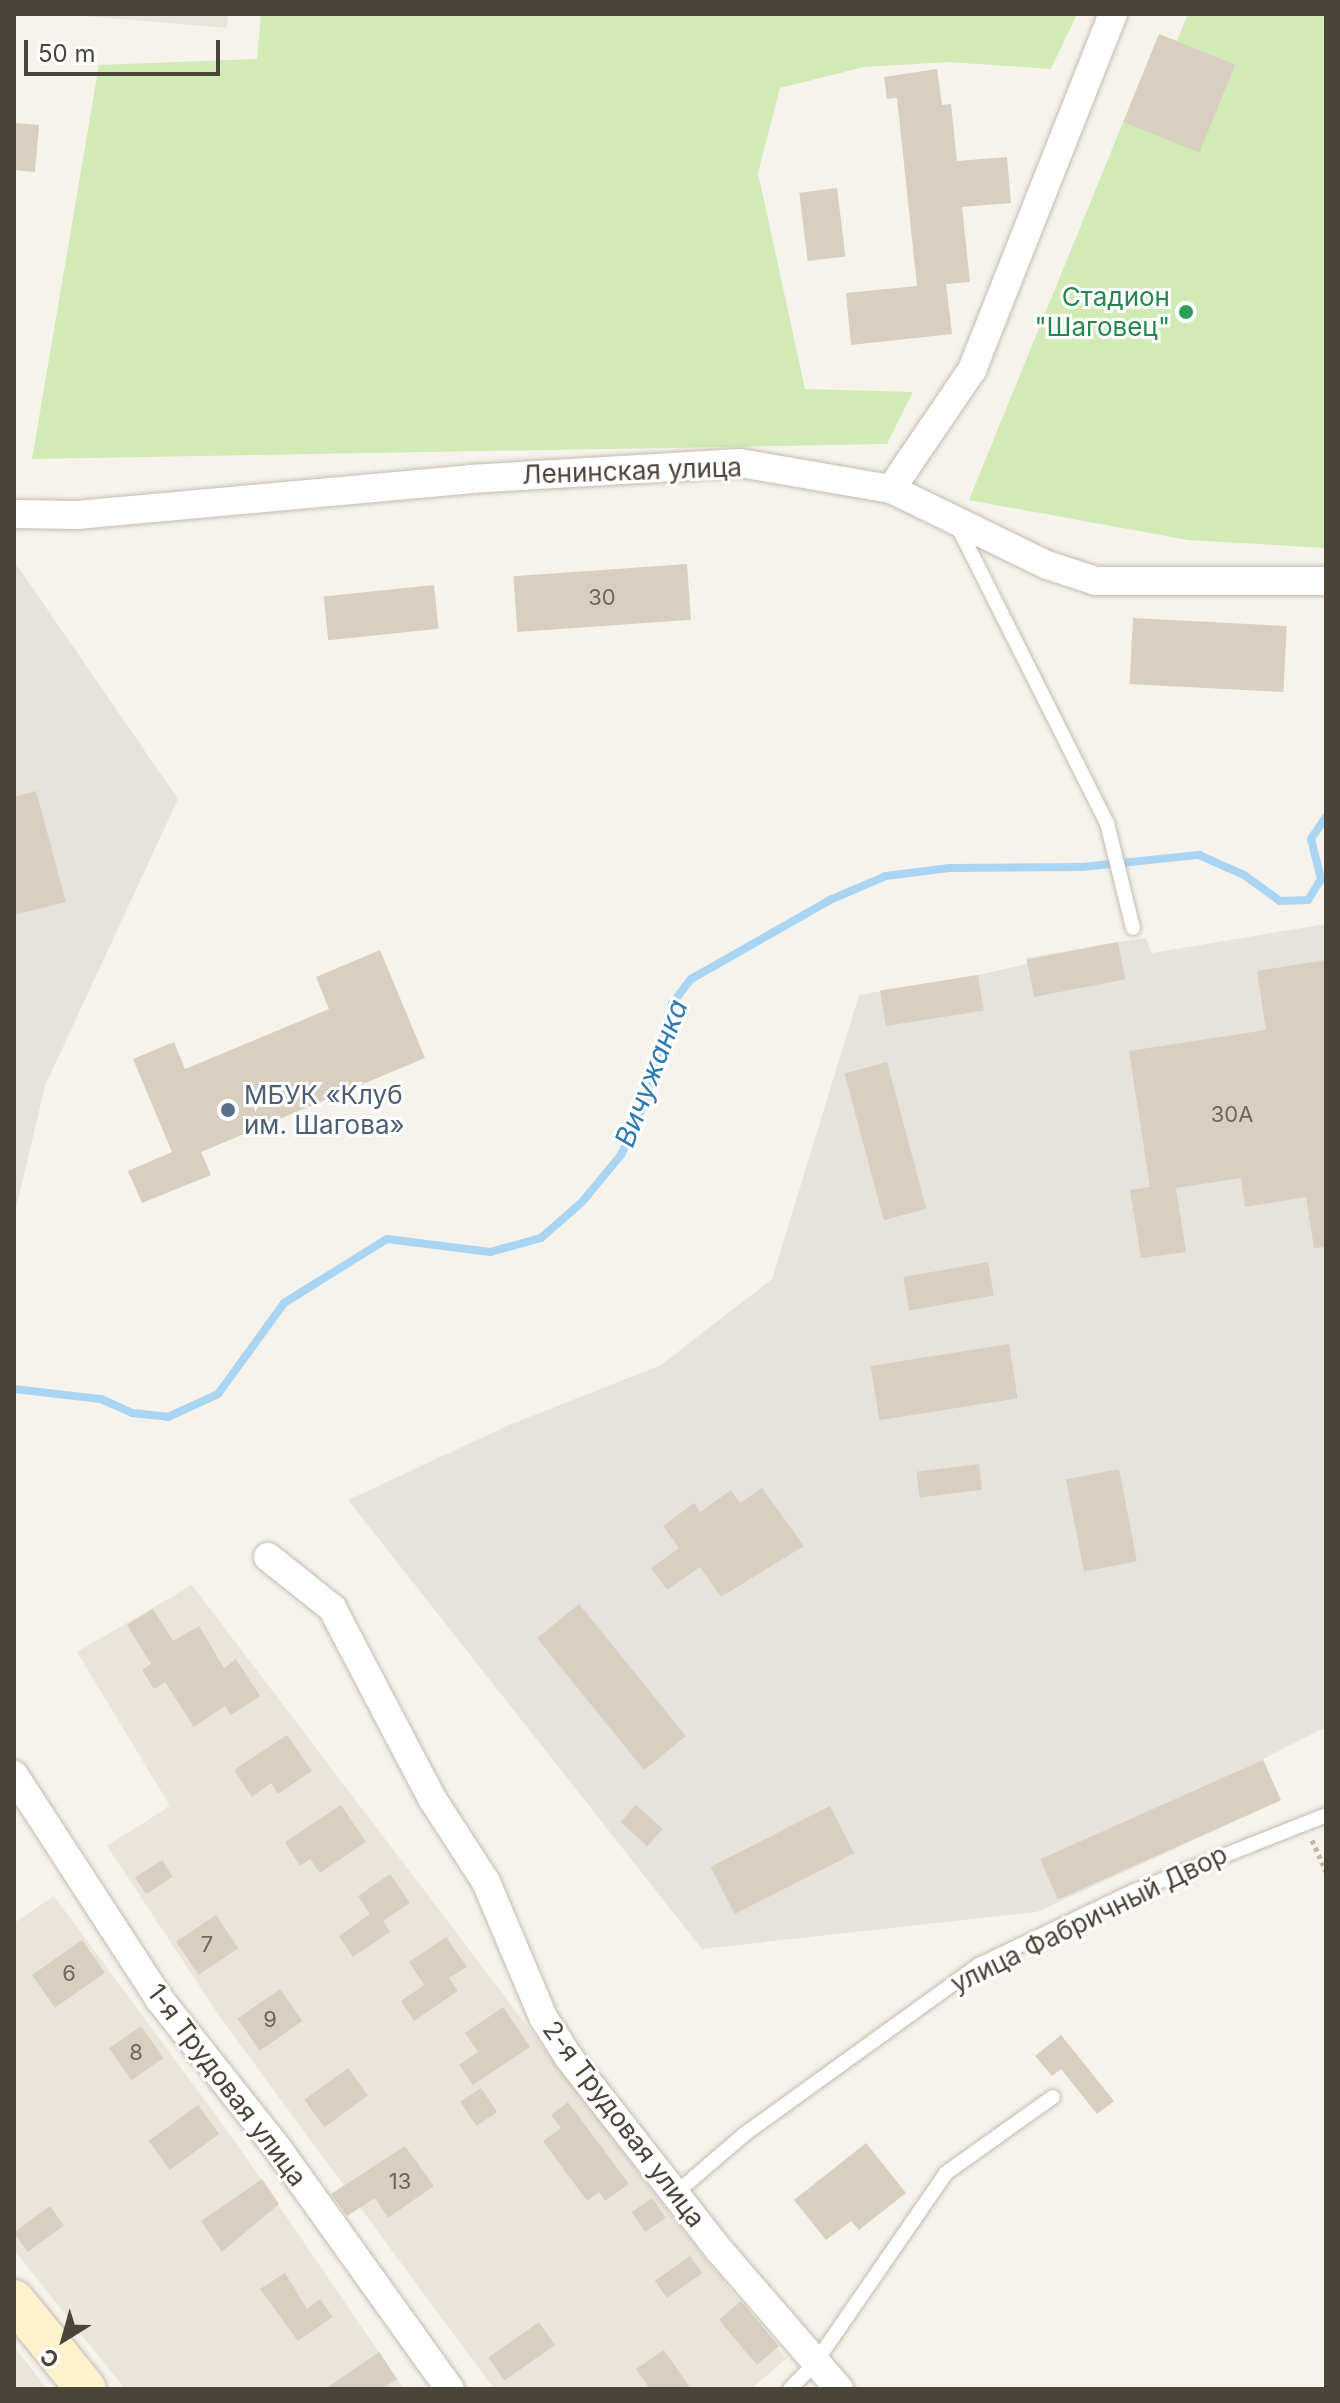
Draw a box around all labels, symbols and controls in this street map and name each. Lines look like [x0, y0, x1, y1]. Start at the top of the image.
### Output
scale bar [28, 24, 224, 74]
text: 50 m [38, 39, 96, 68]
place label: Стадион "Шаговец" [1034, 281, 1170, 342]
marker: Стадион "Шаговец" [1177, 303, 1195, 321]
street label: Ленинская улица [522, 452, 742, 490]
house number: 30 [588, 585, 616, 611]
water label: Вичужанка [607, 995, 695, 1151]
place label: МБУК «Клуб им. Шагова» [244, 1079, 405, 1140]
marker: МБУК «Клуб им. Шагова» [219, 1101, 237, 1119]
house number: 30А [1211, 1102, 1253, 1128]
street label: улица Фабричный Двор [946, 1838, 1232, 2000]
house number: 7 [201, 1932, 213, 1958]
house number: 6 [62, 1961, 76, 1987]
street label: 1-я Трудовая улица [141, 1978, 313, 2192]
house number: 9 [263, 2007, 277, 2033]
street label: 2-я Трудовая улица [536, 2015, 712, 2233]
house number: 8 [129, 2040, 143, 2066]
house number: 13 [389, 2169, 411, 2195]
north arrow [24, 2299, 104, 2379]
text: С [35, 2343, 64, 2373]

